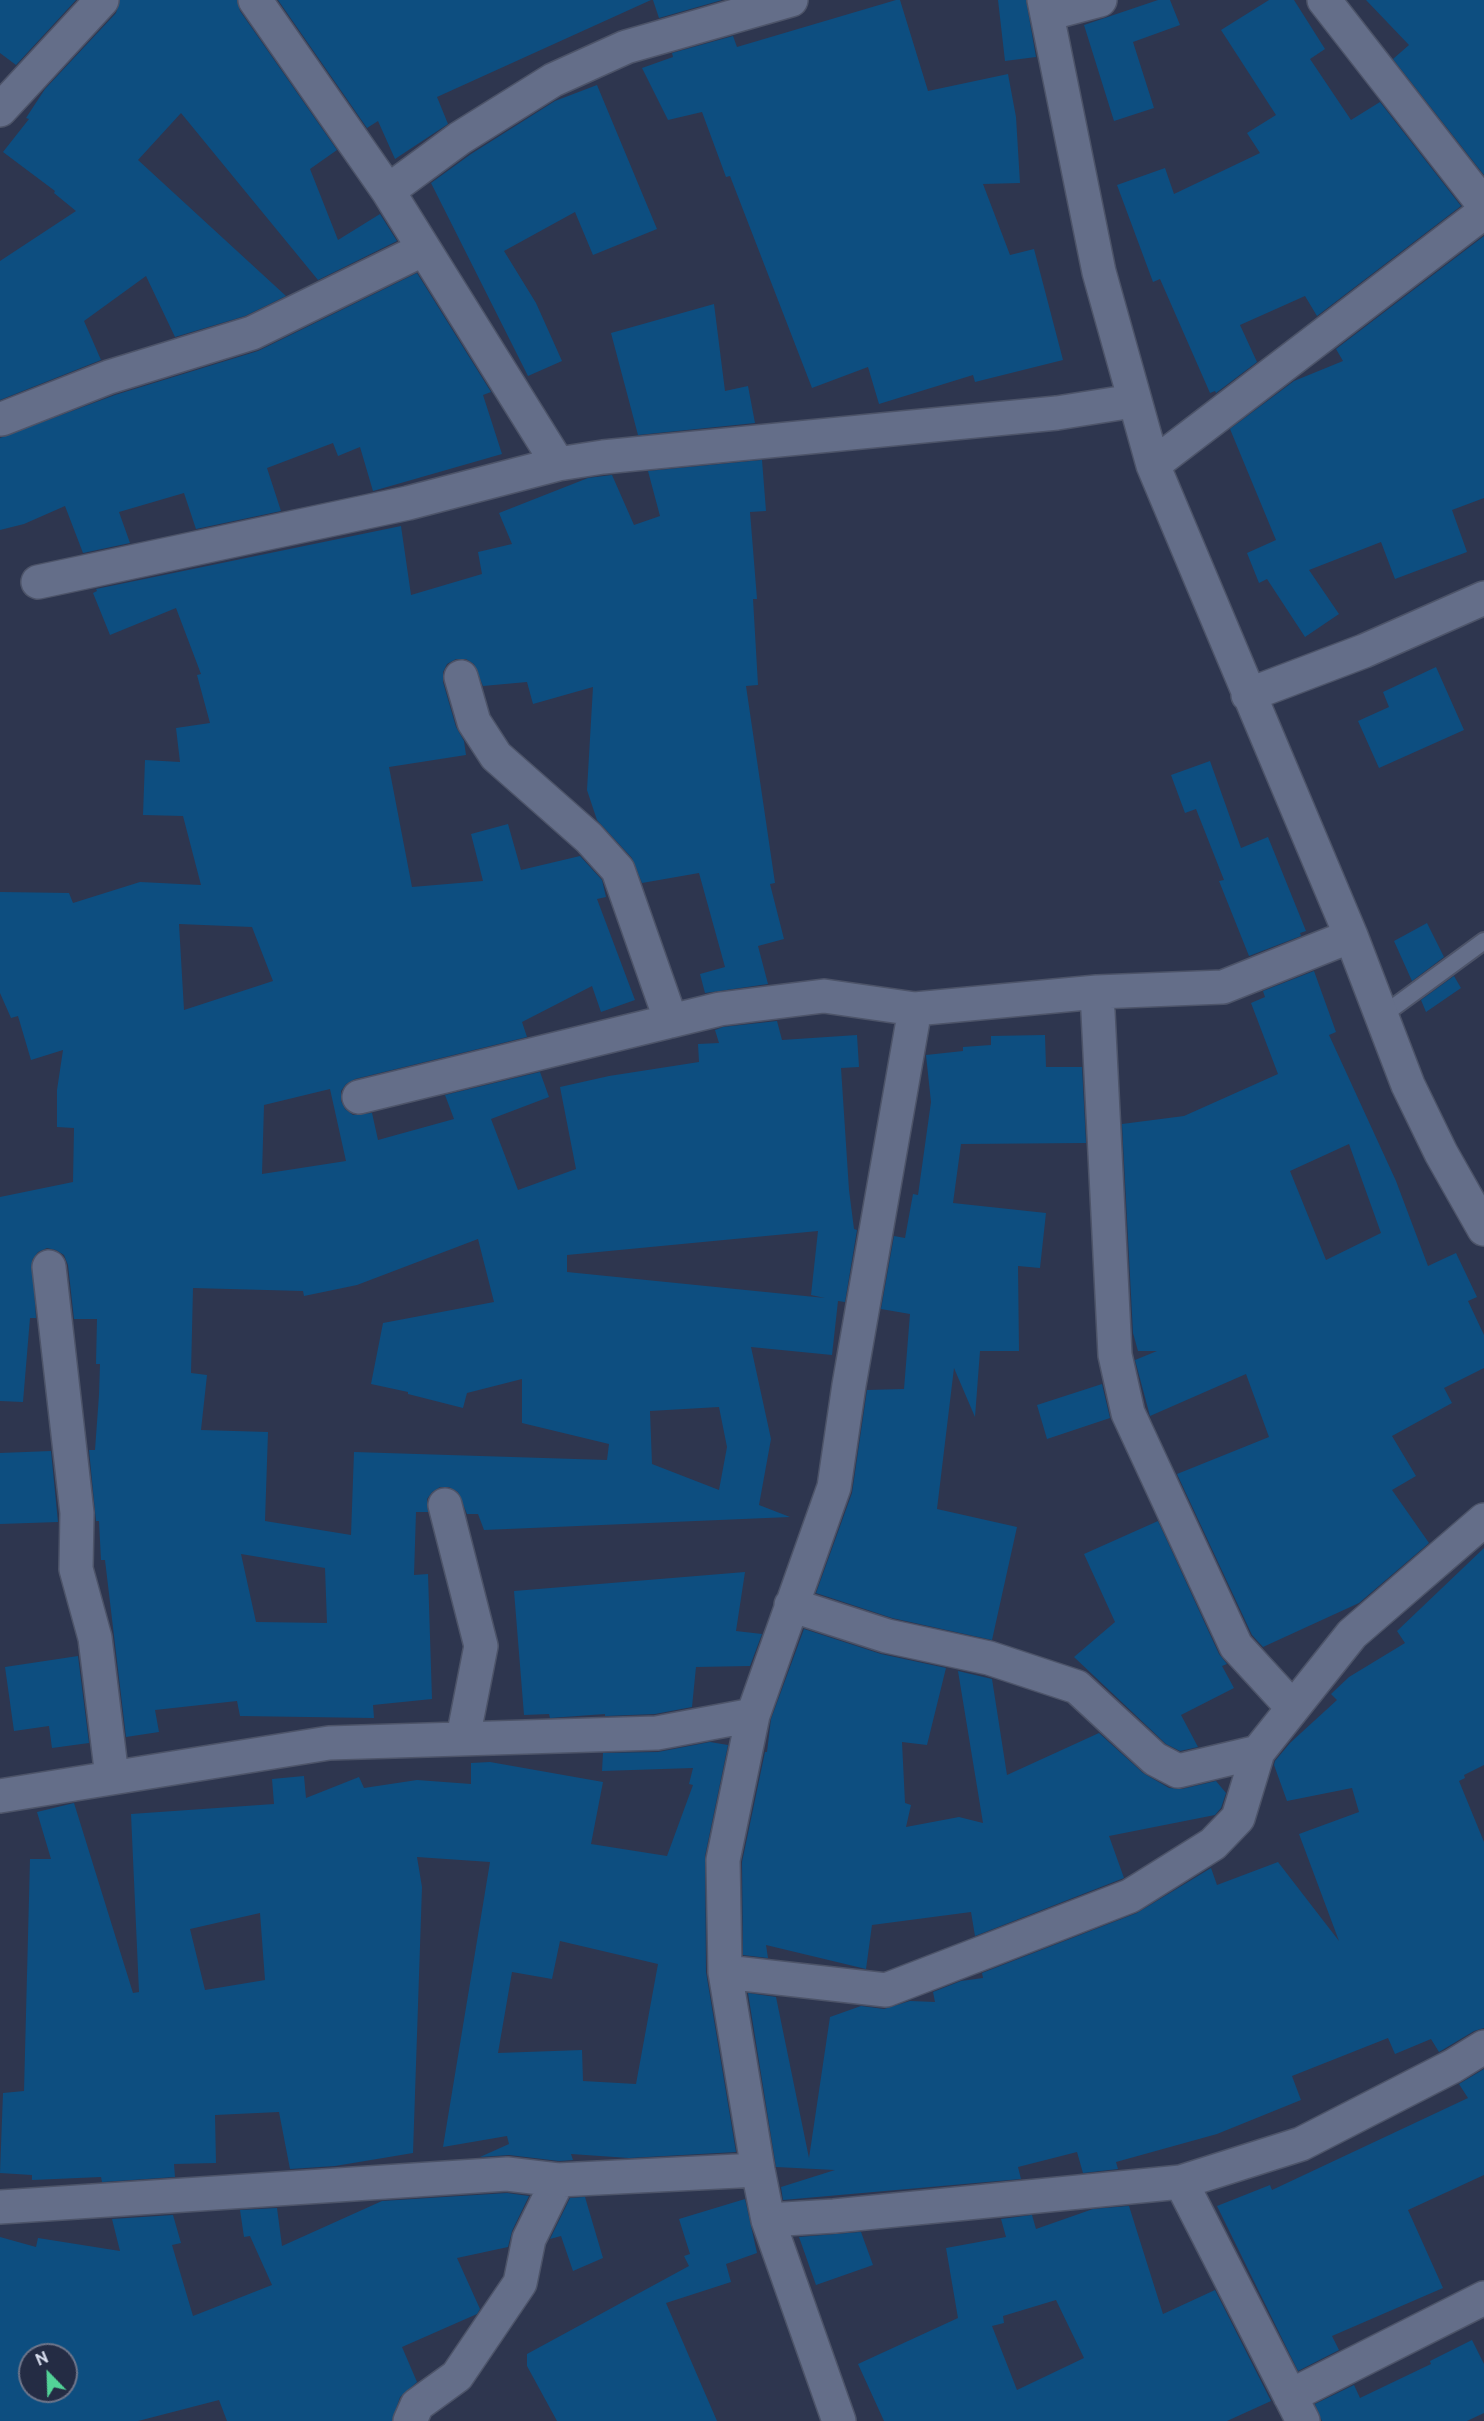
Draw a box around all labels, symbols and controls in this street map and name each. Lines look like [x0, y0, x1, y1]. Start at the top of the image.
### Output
north arrow [18, 2343, 78, 2403]
text: N [33, 2348, 51, 2369]

